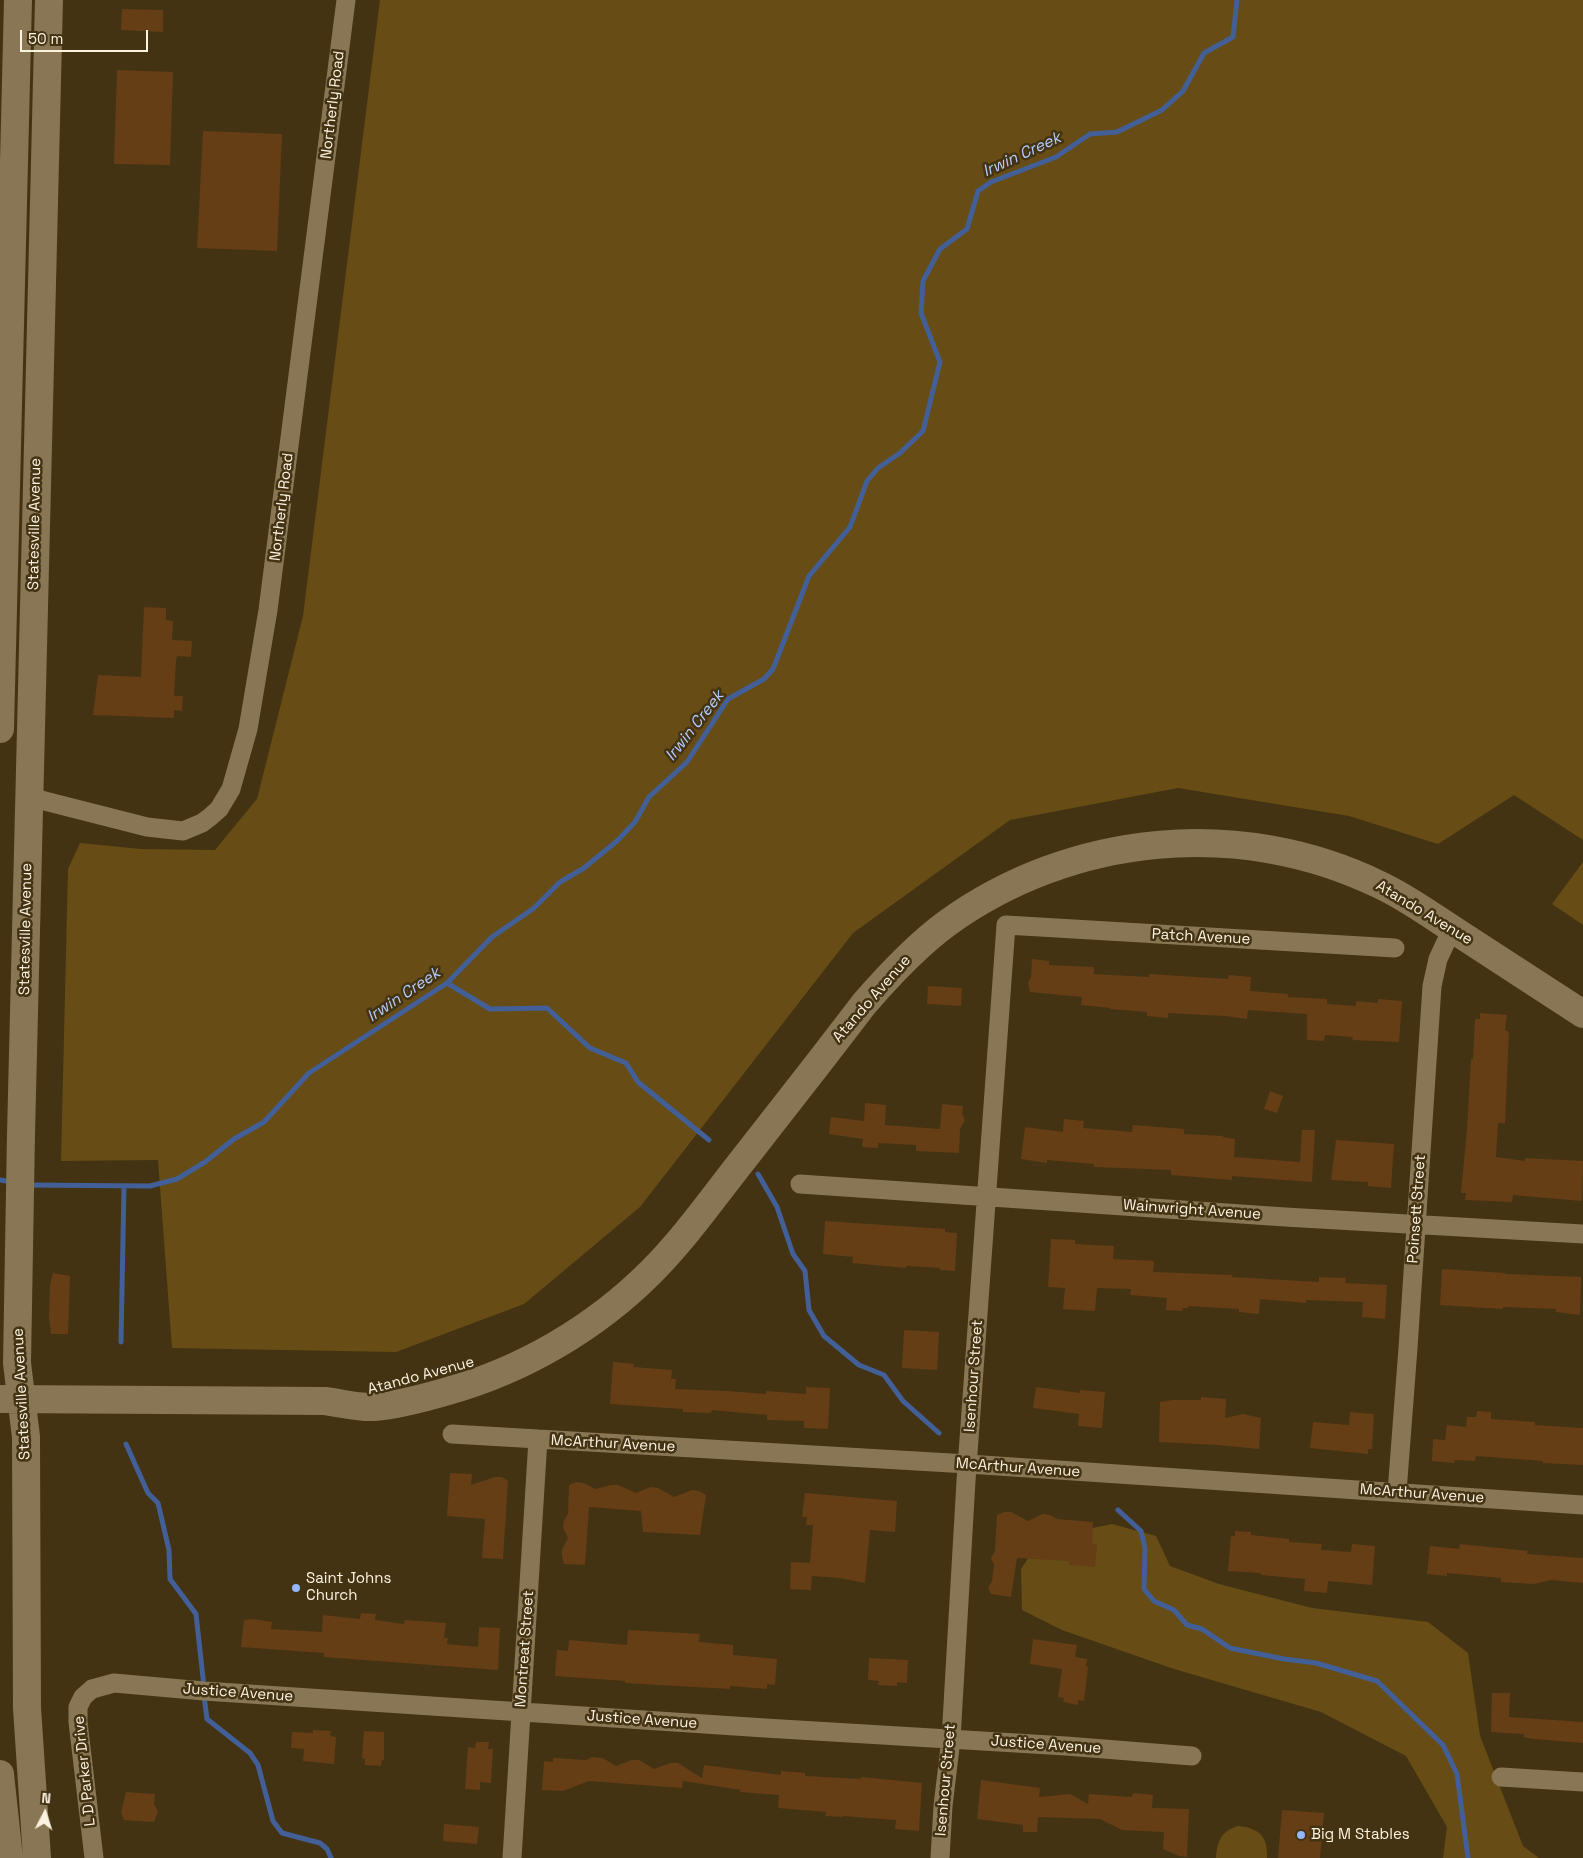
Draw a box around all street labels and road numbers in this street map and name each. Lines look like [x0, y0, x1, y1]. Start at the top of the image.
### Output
street label: Northerly Road [317, 50, 349, 160]
street label: Northerly Road [266, 452, 298, 562]
street label: Statesville Avenue [25, 458, 45, 590]
street label: Statesville Avenue [16, 863, 36, 995]
street label: Atando Avenue [1372, 877, 1476, 949]
street label: Patch Avenue [1151, 925, 1251, 949]
street label: Atando Avenue [829, 952, 915, 1046]
street label: Poinsett Street [1404, 1154, 1430, 1264]
street label: Wainwright Avenue [1122, 1196, 1262, 1224]
street label: Isenhour Street [961, 1319, 987, 1433]
street label: Statesville Avenue [10, 1328, 34, 1460]
street label: Atando Avenue [366, 1353, 476, 1399]
street label: McArthur Avenue [550, 1432, 676, 1456]
street label: McArthur Avenue [955, 1455, 1081, 1481]
street label: McArthur Avenue [1359, 1481, 1485, 1507]
street label: Montreat Street [512, 1590, 538, 1708]
street label: Justice Avenue [182, 1680, 294, 1706]
street label: Justice Avenue [586, 1707, 698, 1733]
street label: L D Parker Drive [70, 1715, 100, 1827]
street label: Isenhour Street [932, 1723, 960, 1837]
street label: Justice Avenue [990, 1732, 1102, 1758]

